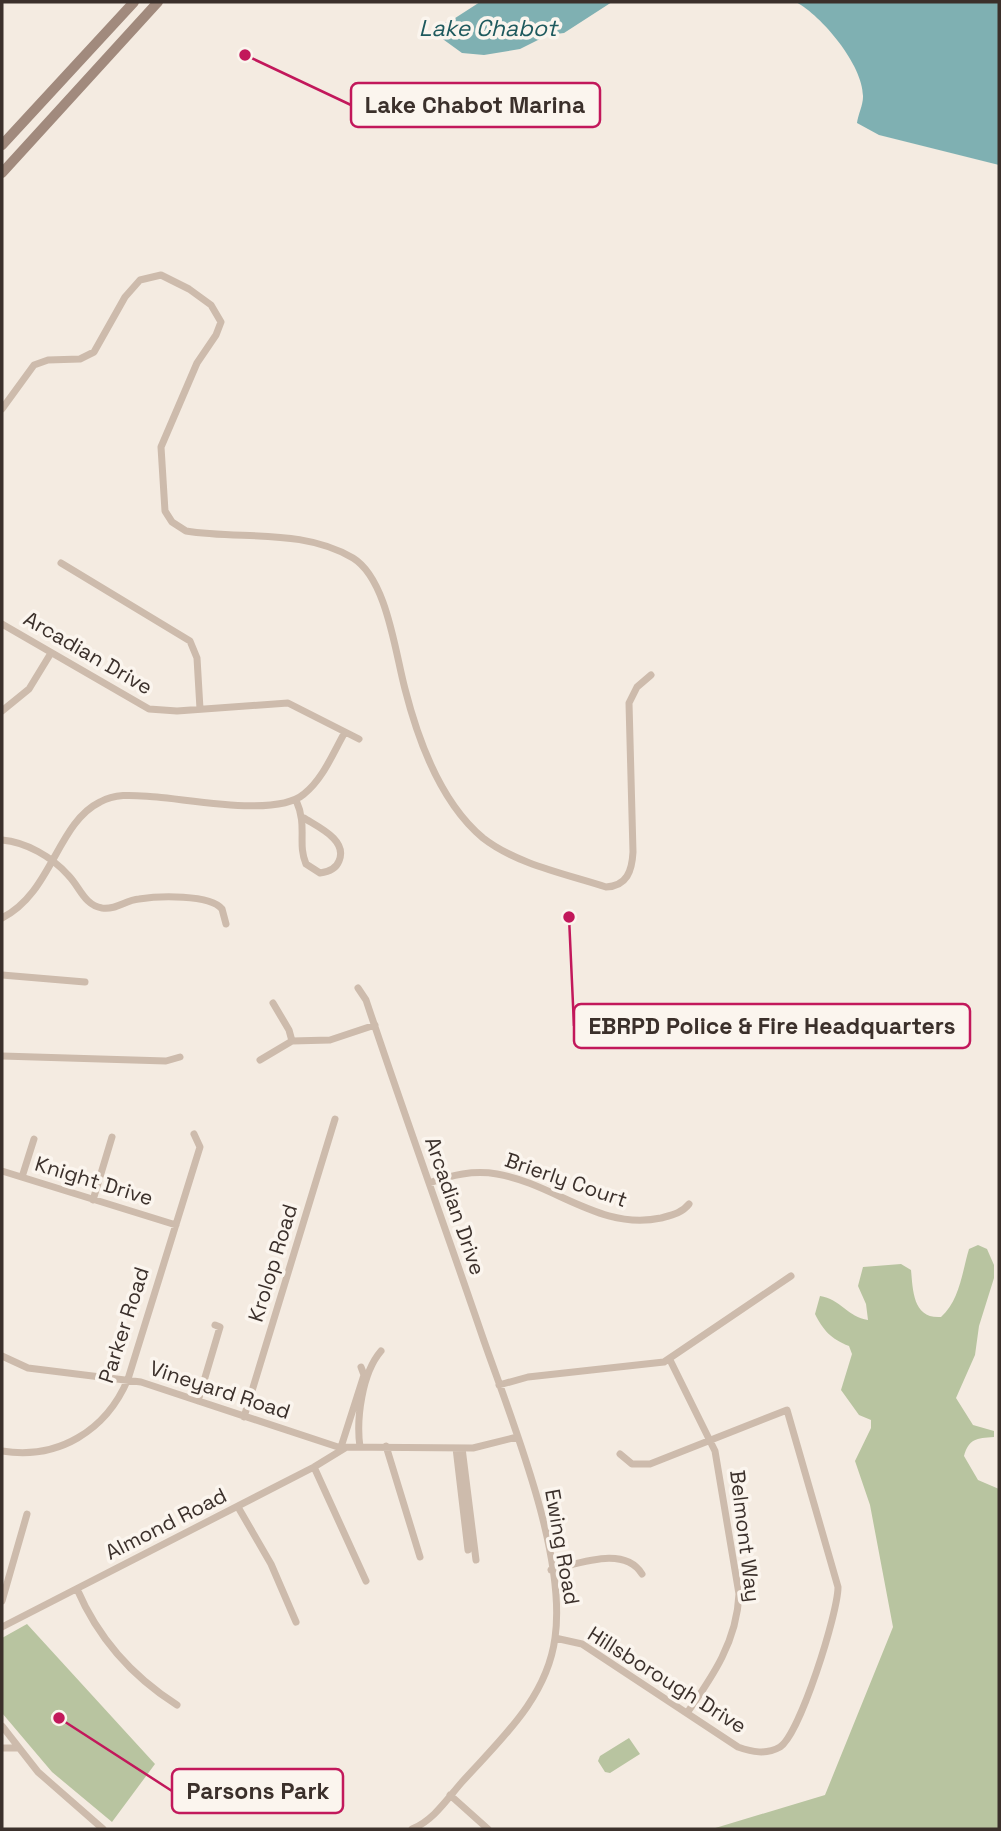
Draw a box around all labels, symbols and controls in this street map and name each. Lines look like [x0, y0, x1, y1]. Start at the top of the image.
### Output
water label: Lake Chabot [419, 13, 560, 43]
callout: Lake Chabot Marina [351, 83, 600, 127]
text: Lake Chabot Marina [365, 90, 585, 120]
street label: Arcadian Drive [19, 605, 158, 700]
callout: EBRPD Police & Fire Headquarters [574, 1004, 970, 1048]
text: EBRPD Police & Fire Headquarters [588, 1011, 956, 1041]
street label: Arcadian Drive [419, 1133, 492, 1279]
street label: Brierly Court [501, 1146, 631, 1213]
street label: Knight Drive [32, 1150, 157, 1211]
street label: Krolop Road [242, 1201, 303, 1325]
street label: Parker Road [92, 1263, 155, 1386]
street label: Vineyard Road [146, 1354, 294, 1425]
street label: Belmont Way [724, 1468, 767, 1603]
street label: Almond Road [101, 1481, 231, 1566]
street label: Ewing Road [539, 1487, 586, 1607]
street label: Hillsborough Drive [583, 1620, 752, 1739]
callout: Parsons Park [172, 1769, 343, 1813]
text: Parsons Park [186, 1776, 330, 1806]

